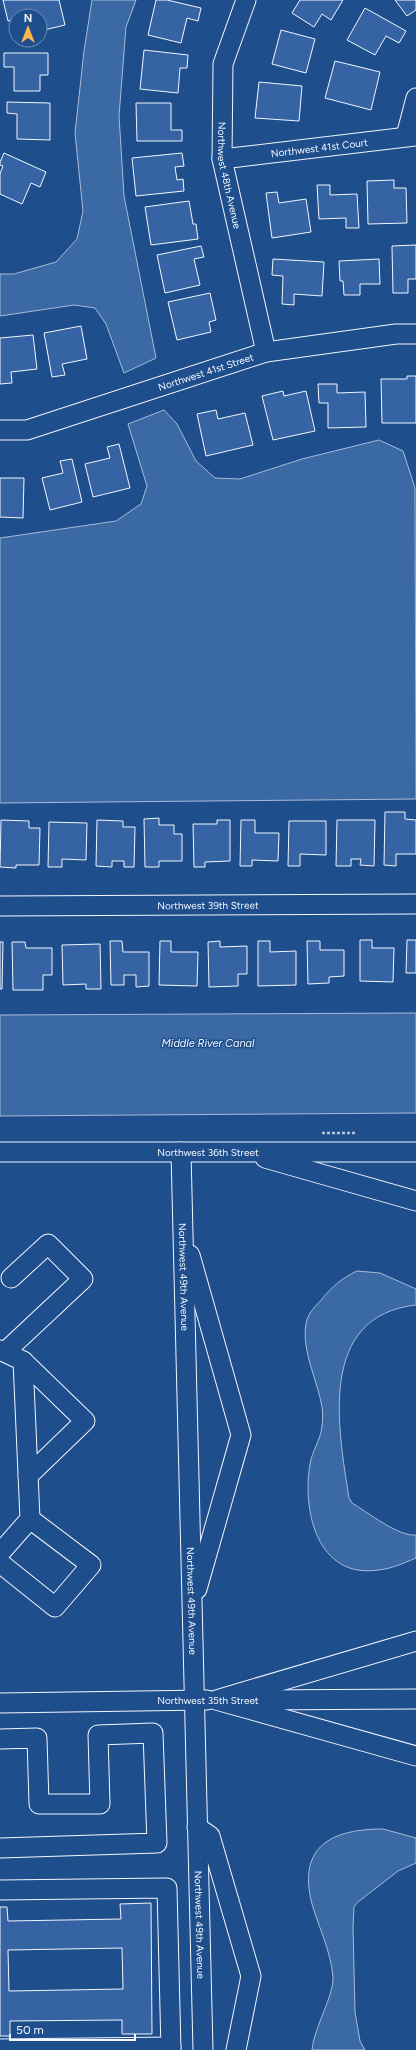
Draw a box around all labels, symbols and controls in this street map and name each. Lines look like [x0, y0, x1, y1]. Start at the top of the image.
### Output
north arrow [8, 8, 48, 48]
text: N [24, 12, 32, 25]
street label: Northwest 48th Avenue [215, 122, 244, 231]
street label: Northwest 41st Court [270, 136, 369, 160]
street label: Northwest 41st Street [156, 350, 256, 394]
street label: Northwest 39th Street [157, 899, 259, 912]
water label: Middle River Canal [162, 1037, 255, 1050]
street label: Northwest 36th Street [157, 1146, 259, 1159]
street label: Northwest 49th Avenue [176, 1223, 191, 1332]
street label: Northwest 49th Avenue [184, 1547, 199, 1656]
street label: Northwest 35th Street [157, 1694, 259, 1707]
street label: Northwest 49th Avenue [192, 1871, 207, 1979]
scale bar [10, 2016, 135, 2042]
text: 50 m [16, 2023, 44, 2037]

